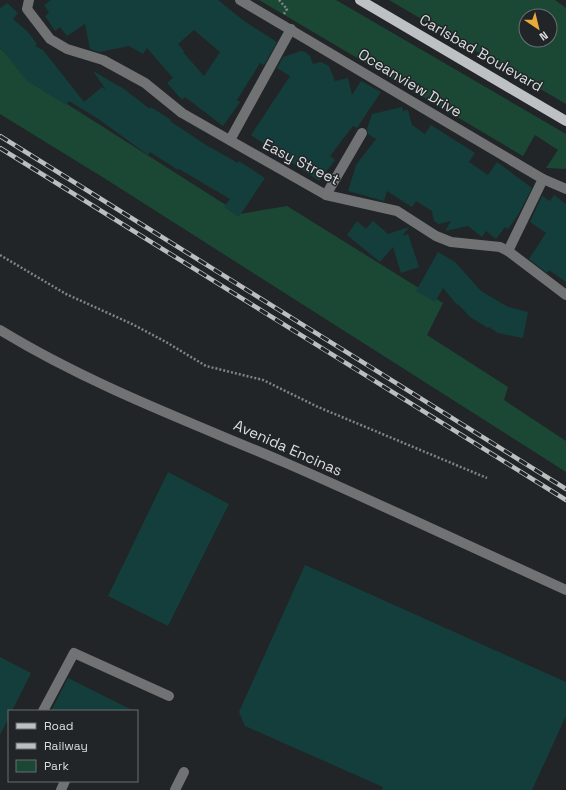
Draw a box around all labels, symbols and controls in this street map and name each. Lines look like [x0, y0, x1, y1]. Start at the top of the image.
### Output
north arrow [518, 8, 558, 48]
street label: Carlsbad Boulevard [416, 10, 546, 96]
text: N [537, 28, 551, 44]
street label: Oceanview Drive [355, 44, 466, 121]
street label: Easy Street [260, 134, 343, 189]
street label: Avenida Encinas [231, 415, 346, 480]
legend [8, 710, 138, 782]
text: Road [44, 718, 73, 734]
text: Railway [44, 738, 88, 754]
text: Park [44, 758, 69, 774]

